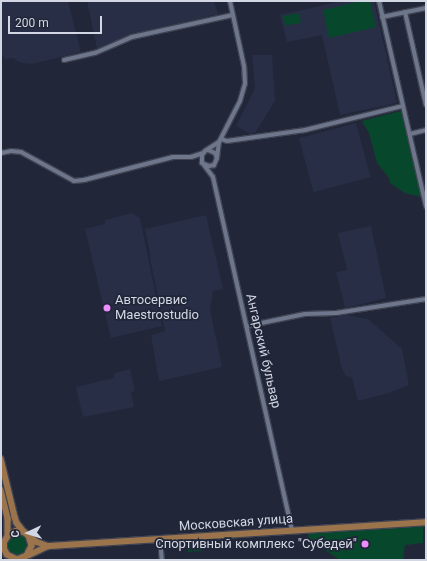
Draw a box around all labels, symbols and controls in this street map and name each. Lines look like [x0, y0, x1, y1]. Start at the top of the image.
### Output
scale bar [10, 8, 104, 34]
text: 200 m [15, 16, 49, 30]
street label: Ангарский бульвар [242, 292, 284, 410]
place label: Автосервис Maestrostudio [115, 293, 199, 324]
marker: Автосервис Maestrostudio [102, 303, 112, 313]
street label: Московская улица [178, 511, 294, 535]
north arrow [8, 513, 48, 553]
text: С [9, 530, 22, 538]
place label: Спортивный комплекс "Субедей" [155, 536, 357, 552]
marker: Спортивный комплекс "Субедей" [360, 539, 370, 549]

